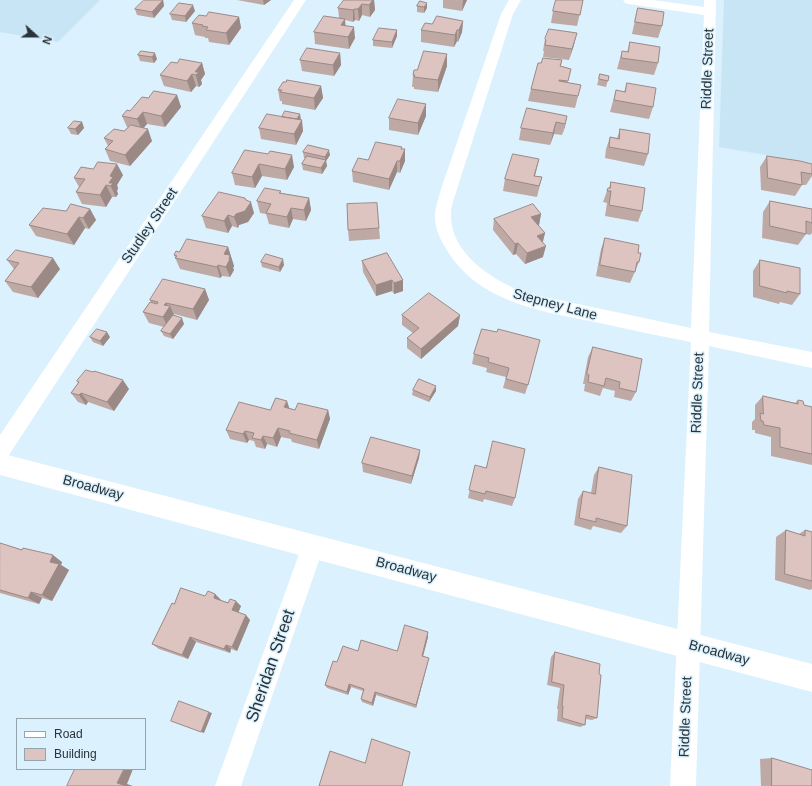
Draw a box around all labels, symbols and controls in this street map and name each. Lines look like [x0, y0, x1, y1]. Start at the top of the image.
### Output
north arrow [16, 16, 56, 56]
street label: Riddle Street [698, 28, 718, 110]
text: N [40, 34, 54, 46]
street label: Studley Street [118, 185, 182, 267]
street label: Stepney Lane [511, 286, 599, 324]
street label: Riddle Street [688, 352, 708, 434]
street label: Broadway [61, 472, 125, 504]
street label: Broadway [374, 554, 438, 586]
street label: Sheridan Street [242, 607, 300, 725]
street label: Broadway [687, 637, 751, 669]
street label: Riddle Street [676, 676, 696, 758]
legend [16, 718, 146, 770]
text: Road [54, 727, 83, 741]
text: Building [54, 747, 97, 761]

